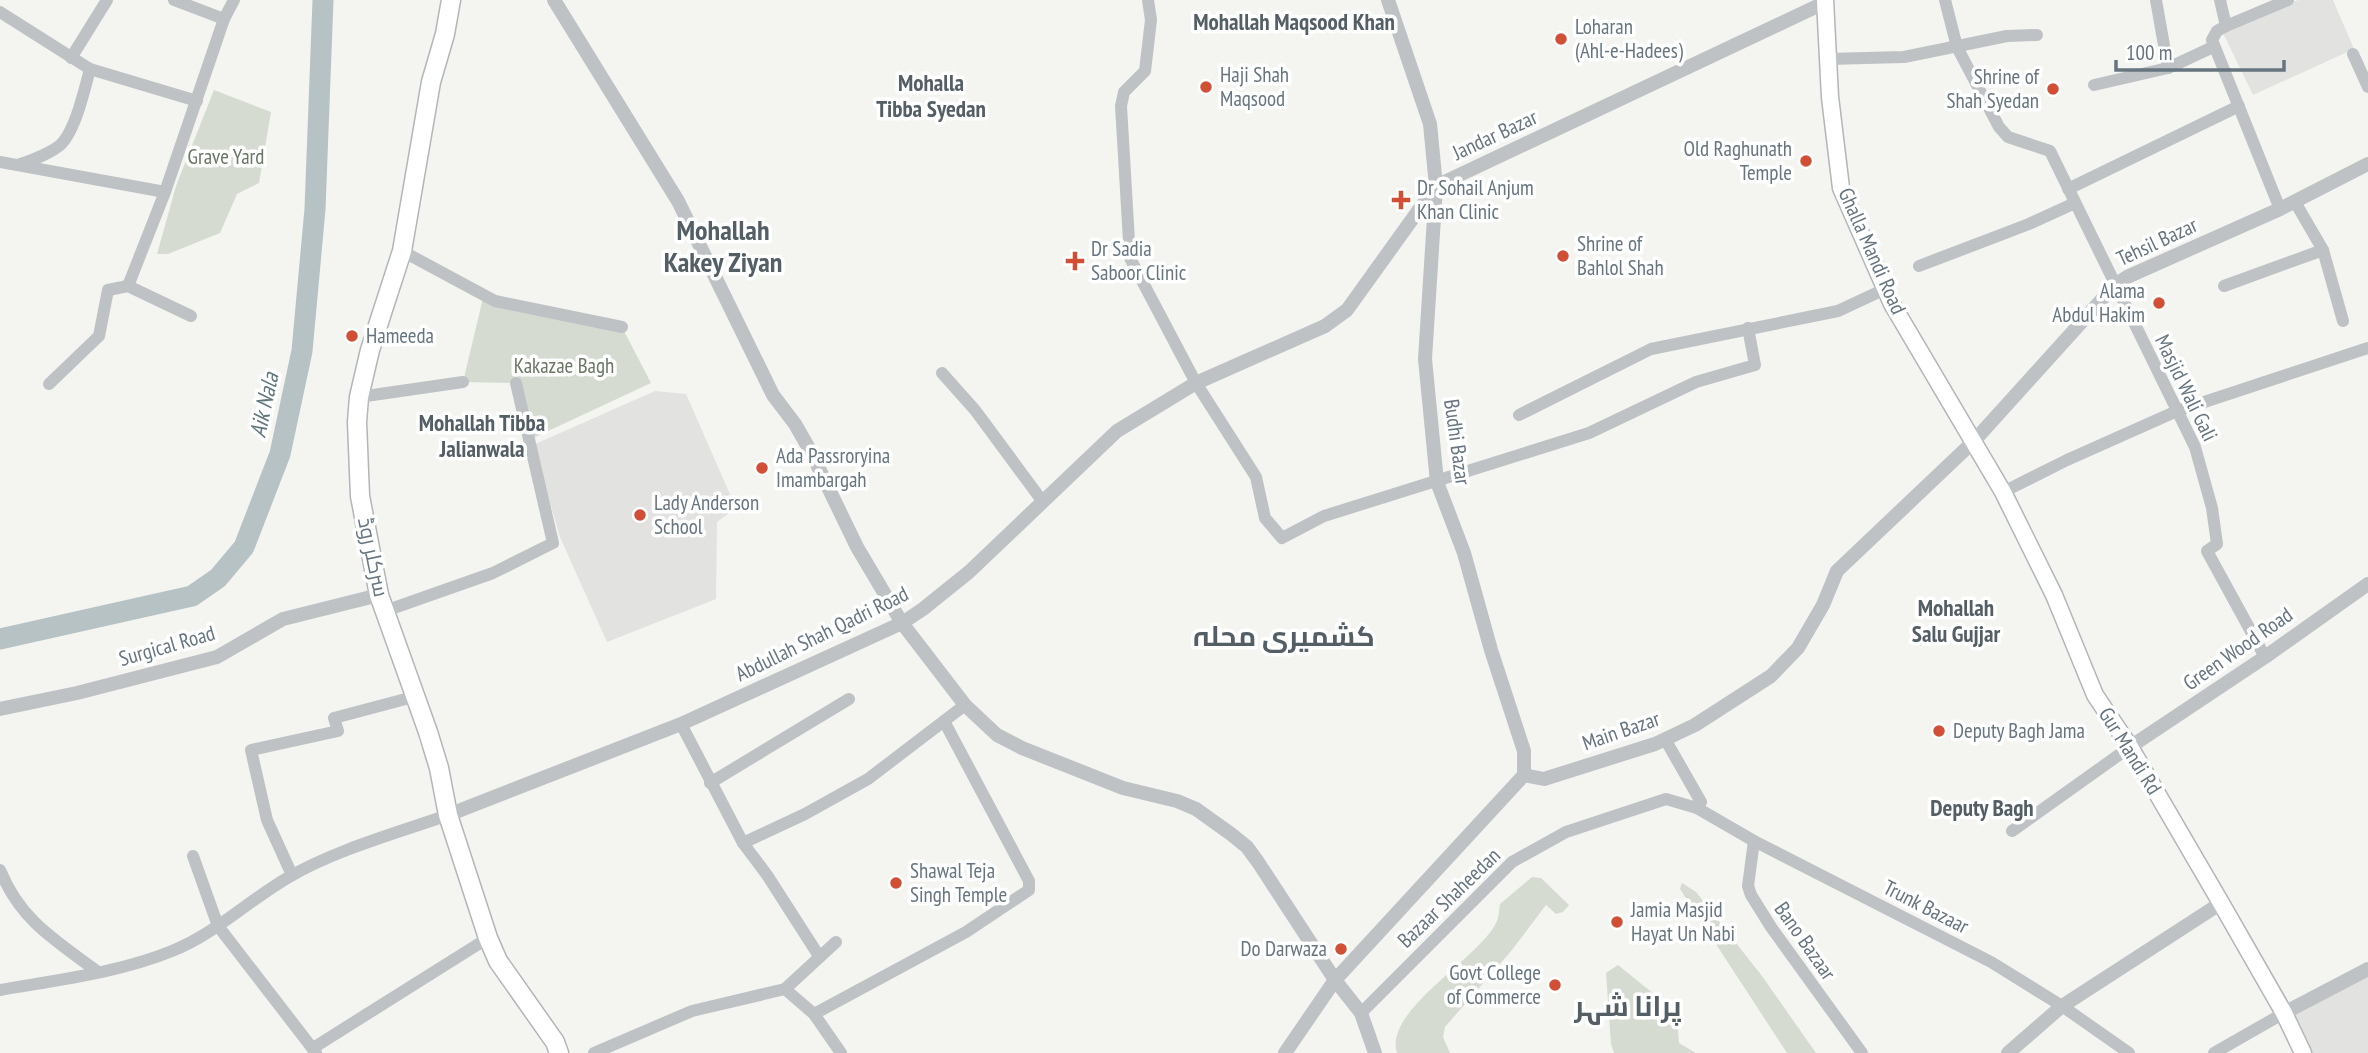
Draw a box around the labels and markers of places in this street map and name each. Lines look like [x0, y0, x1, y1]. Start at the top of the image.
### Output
place label: Loharan (Ahl-e-Hadees) [1575, 13, 1683, 64]
marker: Loharan (Ahl-e-Hadees) [1553, 31, 1569, 47]
place label: Haji Shah Maqsood [1220, 61, 1289, 112]
place label: Shrine of Shah Syedan [1946, 63, 2040, 114]
marker: Haji Shah Maqsood [1198, 79, 1214, 95]
marker: Shrine of Shah Syedan [2045, 81, 2061, 97]
place label: Old Raghunath Temple [1683, 135, 1792, 186]
marker: Old Raghunath Temple [1798, 153, 1814, 169]
place label: Dr Sohail Anjum Khan Clinic [1417, 174, 1534, 225]
marker: Dr Sohail Anjum Khan Clinic [1391, 190, 1411, 210]
place label: Shrine of Bahlol Shah [1577, 230, 1664, 281]
place label: Dr Sadia Saboor Clinic [1091, 235, 1187, 286]
marker: Shrine of Bahlol Shah [1555, 248, 1571, 264]
marker: Dr Sadia Saboor Clinic [1065, 251, 1085, 271]
place label: Alama Abdul Hakim [2052, 277, 2145, 328]
marker: Alama Abdul Hakim [2151, 295, 2167, 311]
place label: Hameeda [366, 322, 434, 349]
marker: Hameeda [344, 328, 360, 344]
place label: Ada Passroryina Imambargah [776, 442, 890, 493]
marker: Ada Passroryina Imambargah [754, 460, 770, 476]
place label: Lady Anderson School [654, 489, 759, 540]
marker: Lady Anderson School [632, 507, 648, 523]
place label: Deputy Bagh Jama [1953, 717, 2085, 744]
marker: Deputy Bagh Jama [1931, 723, 1947, 739]
place label: Shawal Teja Singh Temple [910, 857, 1007, 908]
marker: Shawal Teja Singh Temple [888, 875, 904, 891]
place label: Jamia Masjid Hayat Un Nabi [1630, 896, 1735, 947]
marker: Jamia Masjid Hayat Un Nabi [1609, 914, 1625, 930]
place label: Do Darwaza [1241, 935, 1327, 962]
marker: Do Darwaza [1333, 941, 1349, 957]
place label: Govt College of Commerce [1447, 959, 1541, 1010]
marker: Govt College of Commerce [1547, 977, 1563, 993]

